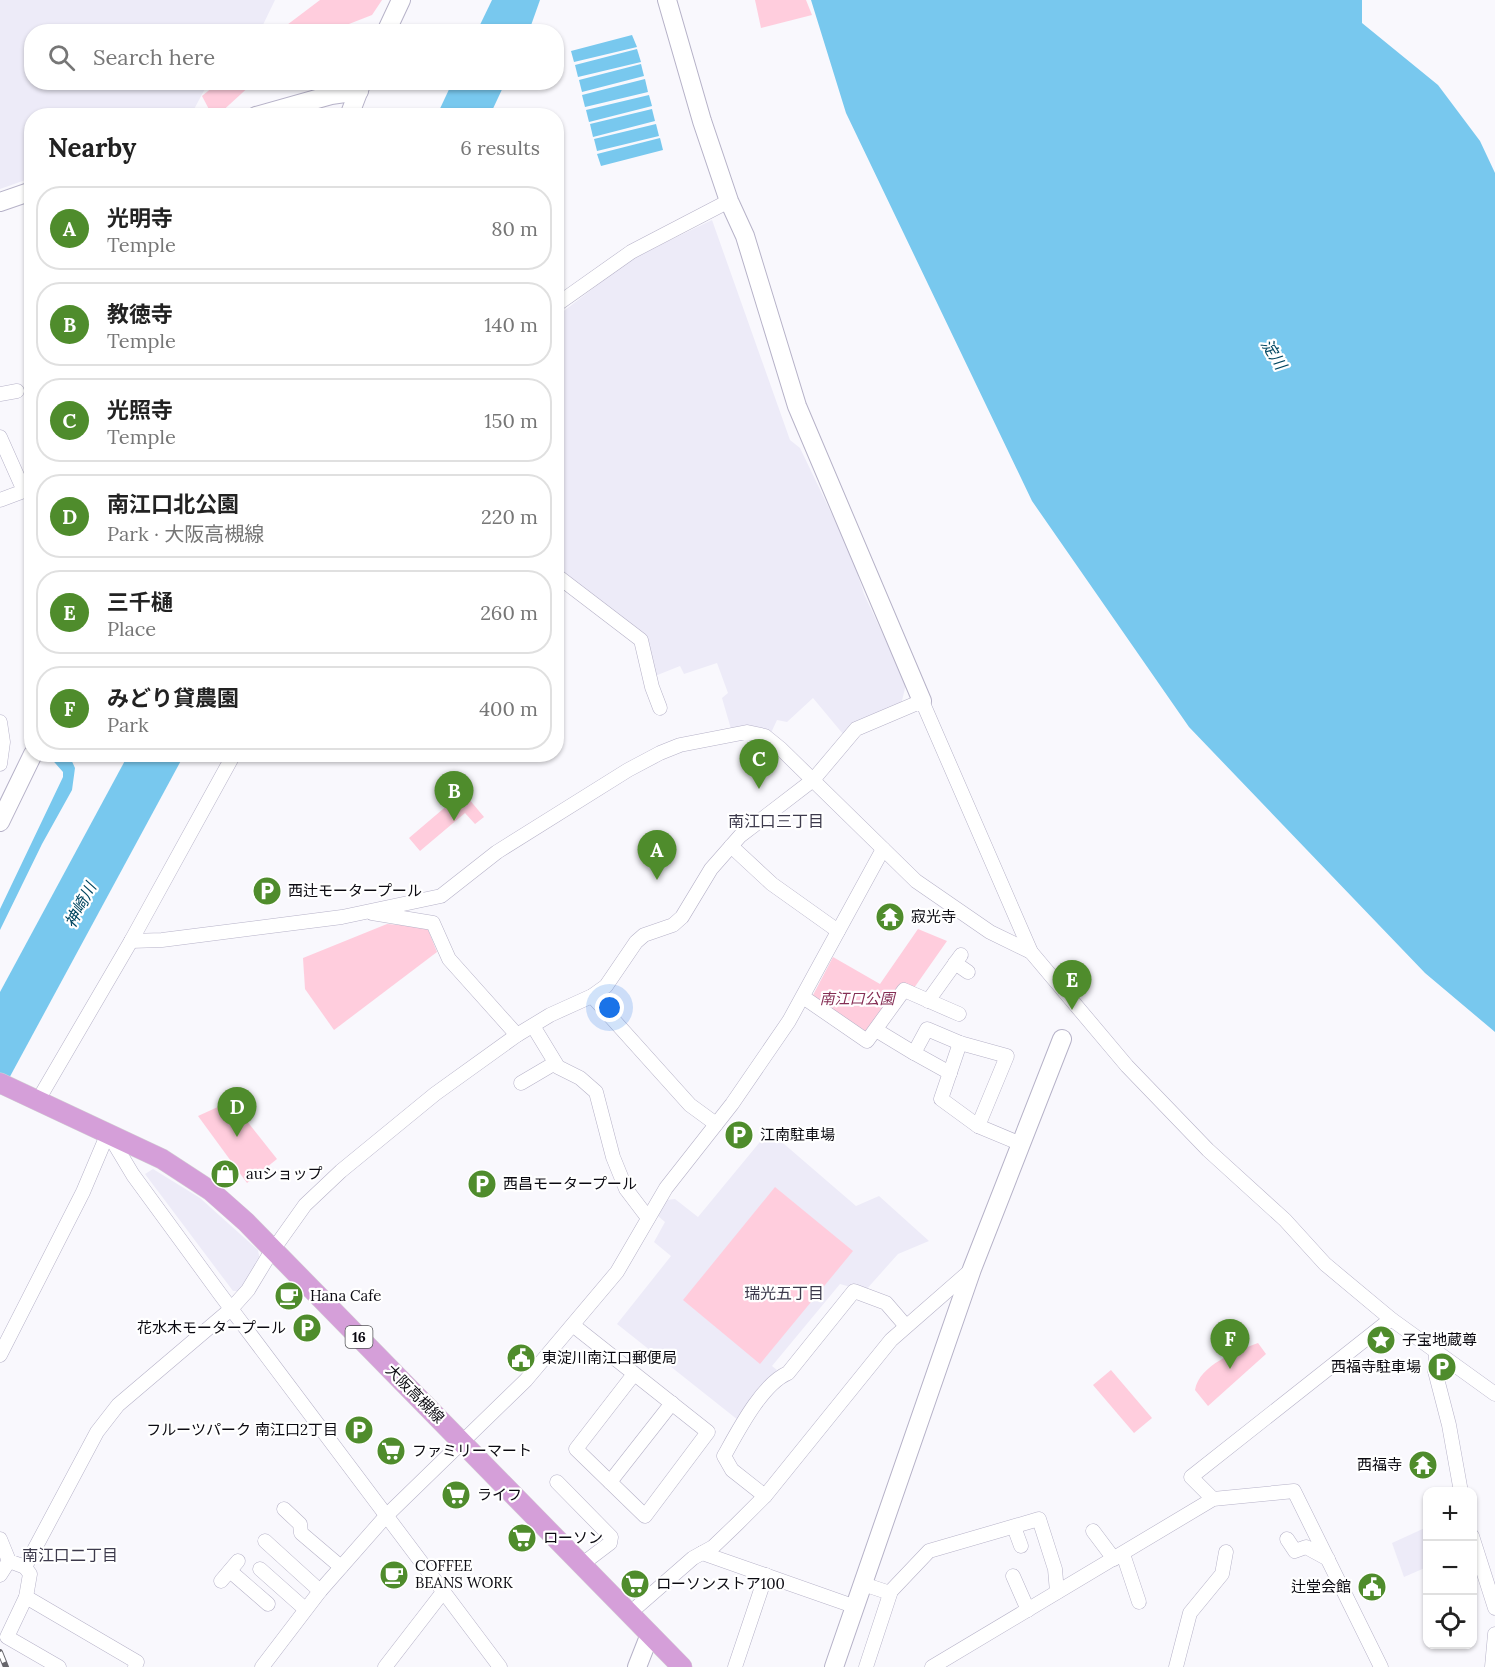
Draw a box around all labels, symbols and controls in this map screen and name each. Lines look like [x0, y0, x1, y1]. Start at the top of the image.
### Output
search box [24, 24, 564, 90]
icon: search [45, 41, 78, 74]
text: Search here [93, 43, 215, 71]
text: Nearby [48, 131, 136, 164]
text: 6 results [460, 135, 540, 160]
text: 光明寺 [107, 204, 173, 232]
text: A [63, 216, 76, 241]
text: 80 m [491, 216, 538, 241]
text: Temple [107, 232, 176, 257]
text: 教徳寺 [107, 300, 173, 328]
text: B [63, 312, 76, 337]
text: 140 m [484, 312, 538, 337]
text: Temple [107, 328, 176, 353]
water label: 淀川 [1257, 335, 1292, 375]
text: 光照寺 [107, 396, 173, 424]
text: C [63, 408, 76, 433]
text: 150 m [484, 408, 538, 433]
text: Temple [107, 424, 176, 449]
text: 南江口北公園 [107, 490, 239, 518]
text: D [62, 504, 77, 529]
text: 220 m [481, 504, 538, 529]
text: Park · 大阪高槻線 [107, 521, 264, 546]
text: 三千樋 [107, 588, 173, 616]
text: E [63, 600, 76, 625]
text: 260 m [480, 600, 538, 625]
text: Place [107, 616, 156, 641]
text: みどり貸農園 [107, 684, 239, 712]
text: F [64, 696, 75, 721]
text: 400 m [479, 696, 538, 721]
text: Park [107, 712, 149, 737]
pin: C [740, 740, 778, 789]
pin: B [434, 772, 474, 821]
district label: 南江口三丁目 [728, 811, 824, 831]
pin: A [638, 830, 676, 880]
parking icon: 西辻モータープール [251, 875, 283, 907]
water label: 神崎川 [60, 877, 101, 931]
place label: 西辻モータープール [288, 881, 422, 900]
temple icon: 寂光寺 [874, 901, 906, 933]
place label: 寂光寺 [911, 907, 956, 926]
pin: E [1052, 960, 1092, 1010]
park label: 南江口公園 [819, 989, 896, 1008]
your location [595, 993, 624, 1022]
pin: D [218, 1088, 256, 1137]
parking icon: 江南駐車場 [723, 1119, 755, 1151]
place label: 江南駐車場 [760, 1125, 835, 1144]
shop icon: auショップ [209, 1158, 241, 1190]
place label: auショップ [246, 1164, 323, 1183]
parking icon: 西昌モータープール [466, 1168, 498, 1200]
place label: 西昌モータープール [503, 1174, 637, 1193]
cafe icon: Hana Cafe [273, 1280, 305, 1312]
district label: 瑞光五丁目 [744, 1283, 824, 1303]
place label: Hana Cafe [310, 1286, 381, 1305]
parking icon: 花水木モータープール [291, 1312, 323, 1344]
place label: 花水木モータープール [137, 1318, 286, 1337]
pin: F [1210, 1320, 1250, 1369]
place icon: 子宝地蔵尊 [1365, 1324, 1397, 1356]
road number: 16 [346, 1326, 372, 1348]
place label: 子宝地蔵尊 [1402, 1330, 1477, 1349]
public building icon: 東淀川南江口郵便局 [505, 1342, 537, 1374]
place label: 東淀川南江口郵便局 [542, 1348, 677, 1367]
parking icon: 西福寺駐車場 [1426, 1351, 1458, 1383]
place label: 西福寺駐車場 [1331, 1357, 1421, 1376]
street label: 大阪高槻線 [382, 1360, 449, 1427]
parking icon: フルーツパーク 南江口2丁目 [343, 1414, 375, 1446]
place label: フルーツパーク 南江口2丁目 [146, 1420, 338, 1439]
supermarket icon: ファミリーマート [375, 1435, 407, 1467]
place label: ファミリーマート [412, 1441, 532, 1460]
temple icon: 西福寺 [1407, 1449, 1439, 1481]
place label: 西福寺 [1357, 1455, 1402, 1474]
supermarket icon: ライフ [440, 1479, 472, 1511]
place label: ライフ [477, 1485, 522, 1504]
map controls [1423, 1487, 1477, 1649]
button: + [1423, 1487, 1477, 1541]
supermarket icon: ローソン [506, 1522, 538, 1554]
place label: ローソン [543, 1528, 603, 1547]
button: − [1423, 1541, 1477, 1595]
district label: 南江口二丁目 [22, 1545, 118, 1565]
place label: COFFEE BEANS WORK [415, 1556, 514, 1592]
cafe icon: COFFEE BEANS WORK [378, 1559, 410, 1591]
supermarket icon: ローソンストア100 [619, 1568, 651, 1600]
public building icon: 辻堂会館 [1356, 1571, 1388, 1603]
place label: ローソンストア100 [656, 1574, 785, 1593]
place label: 辻堂会館 [1291, 1577, 1351, 1596]
button: locate [1423, 1595, 1477, 1649]

